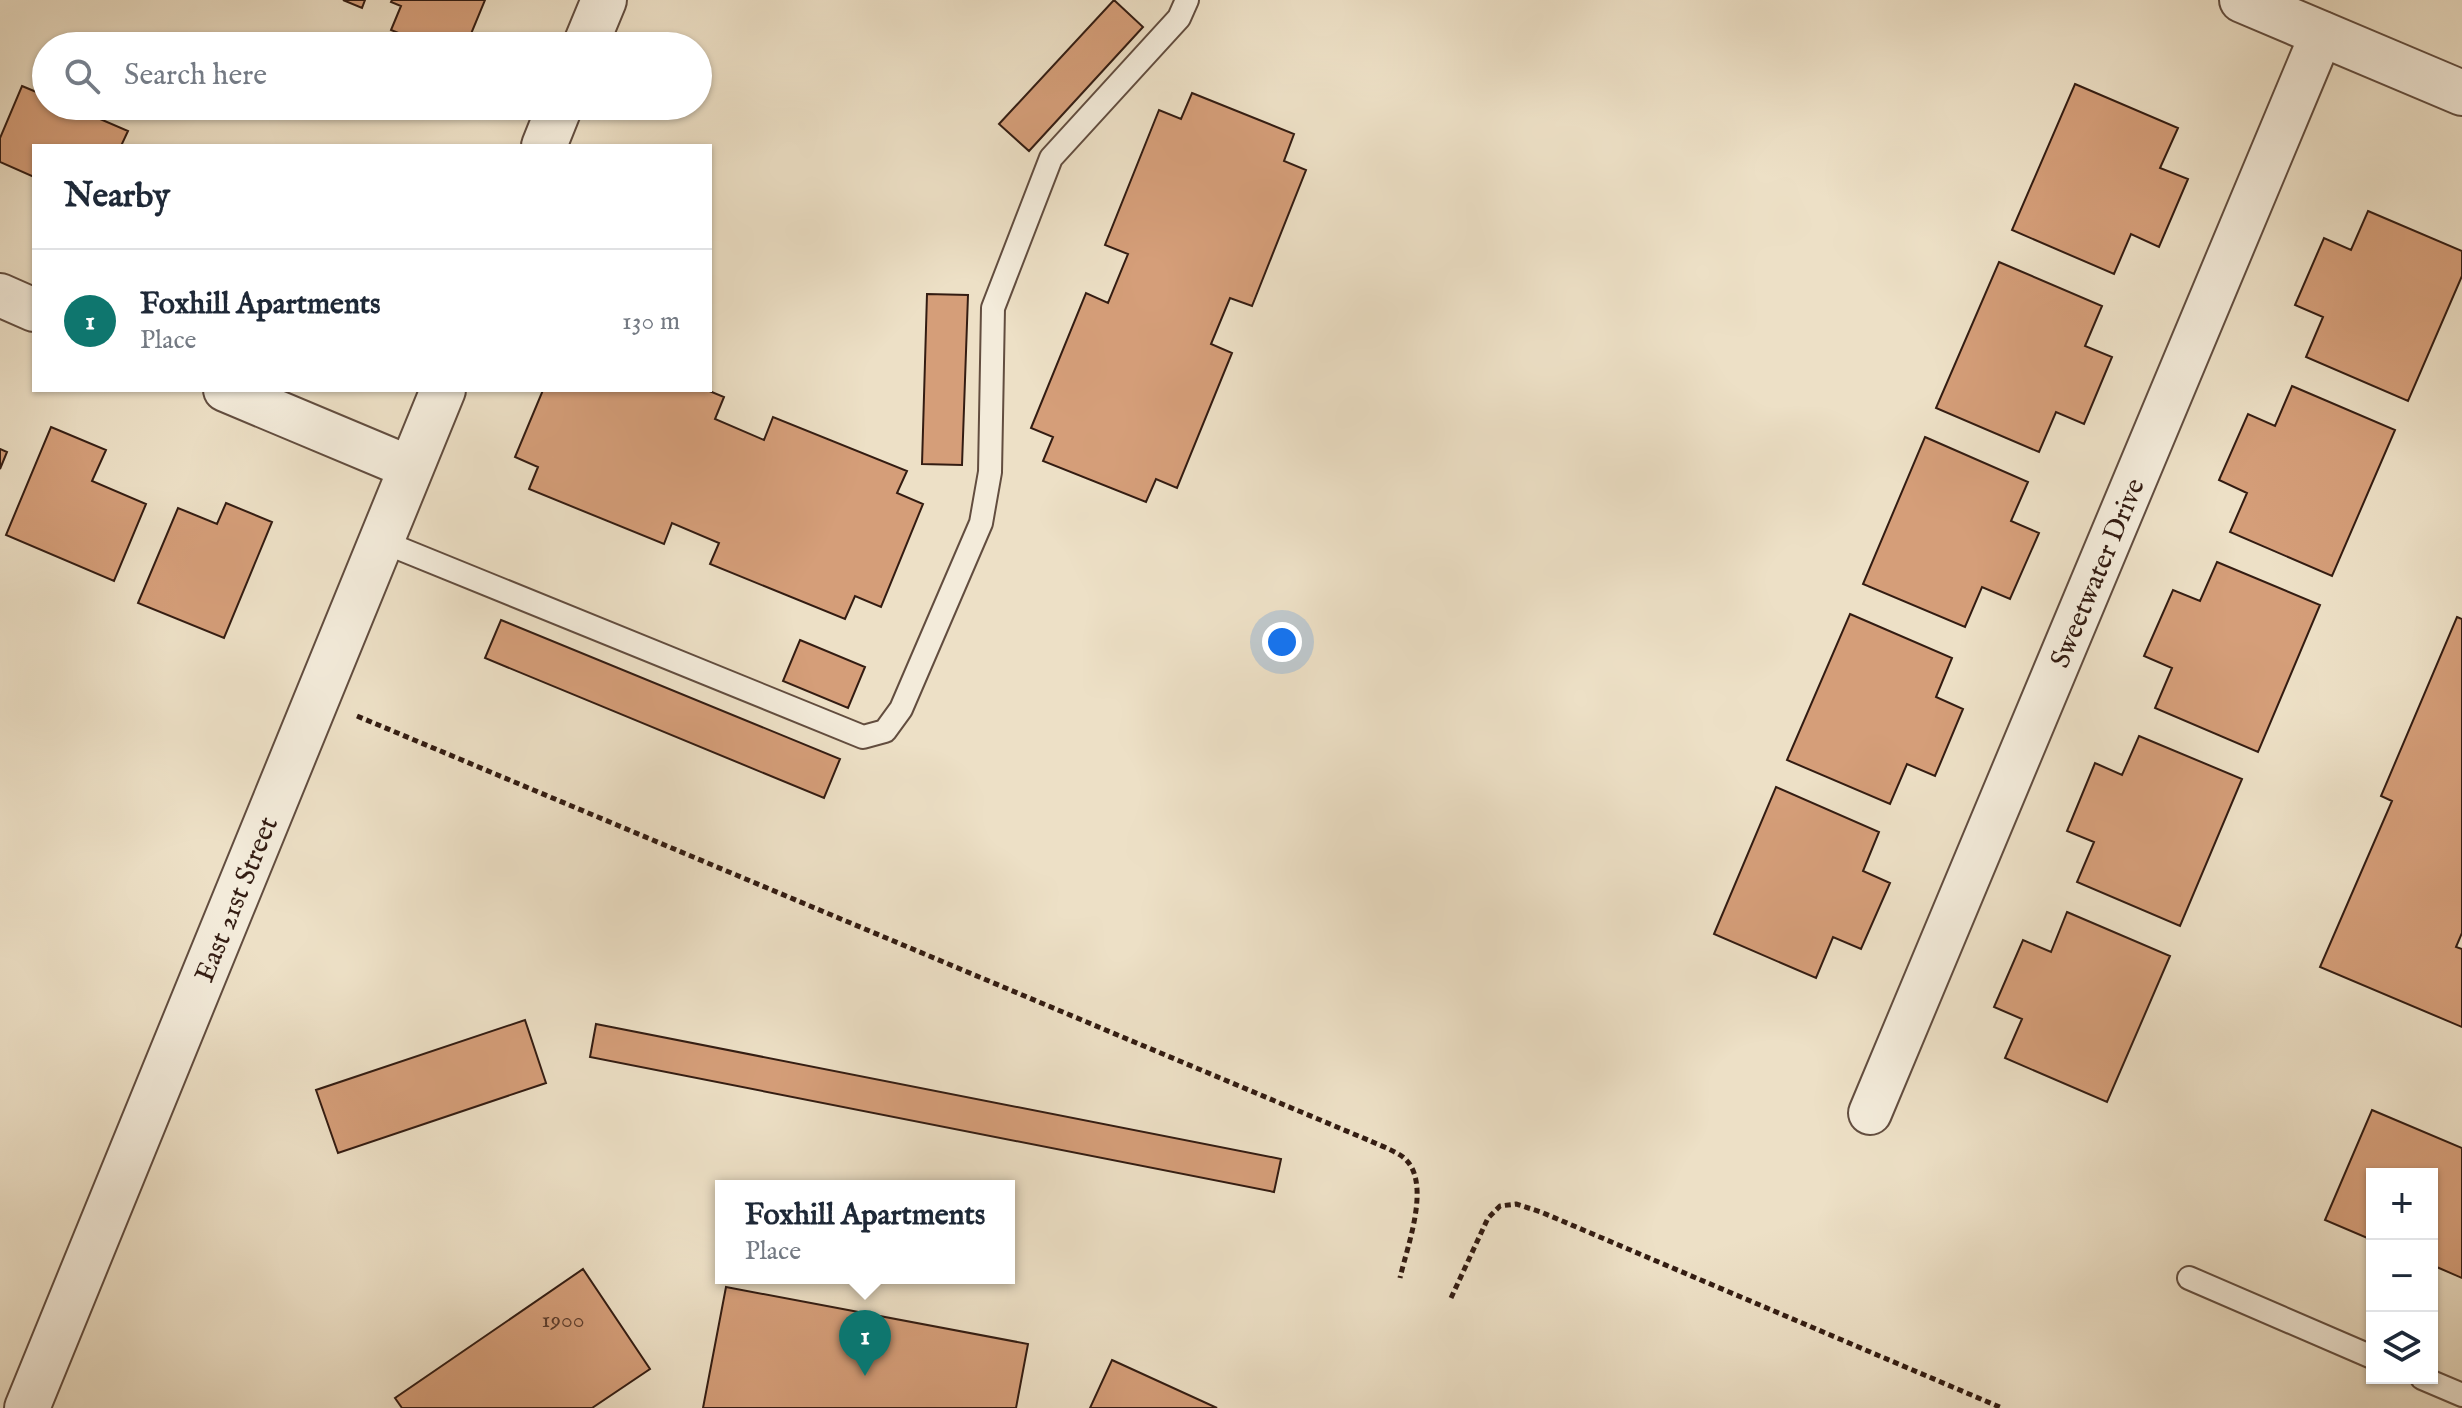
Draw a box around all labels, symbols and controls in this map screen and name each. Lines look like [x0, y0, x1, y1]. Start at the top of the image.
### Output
search box [32, 32, 712, 120]
icon: search [60, 54, 104, 98]
text: Search here [124, 57, 267, 95]
text: Nearby [64, 175, 170, 218]
text: Foxhill Apartments [140, 286, 381, 324]
text: 1 [85, 305, 95, 338]
text: 130 m [622, 305, 680, 338]
text: Place [140, 324, 196, 357]
street label: Sweetwater Drive [2043, 473, 2154, 673]
your location [1262, 622, 1302, 662]
street label: East 21st Street [188, 811, 287, 988]
map controls [2366, 1168, 2438, 1384]
button: + [2366, 1168, 2438, 1240]
popup [715, 1180, 1015, 1284]
text: Foxhill Apartments [745, 1197, 985, 1235]
text: Place [745, 1235, 801, 1268]
button: − [2366, 1240, 2438, 1312]
house number: 1900 [542, 1305, 585, 1336]
pin: 1 [839, 1310, 891, 1376]
button: layers [2366, 1312, 2438, 1384]

